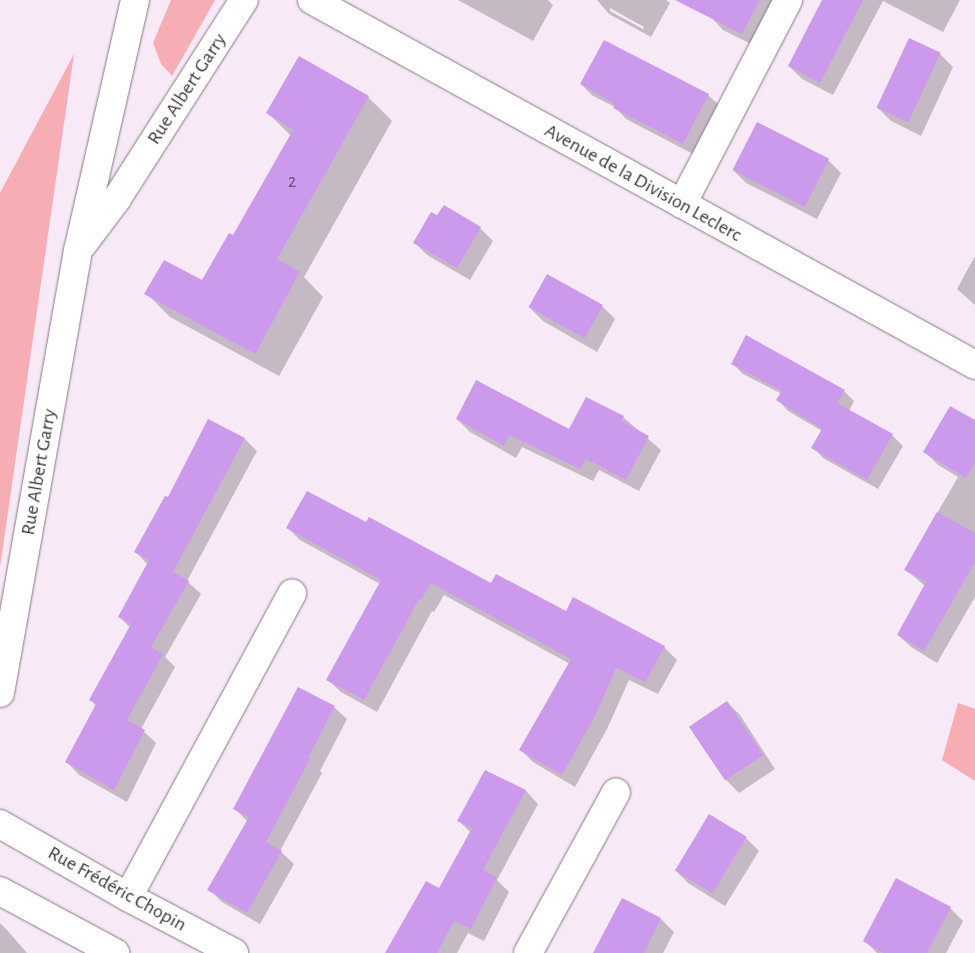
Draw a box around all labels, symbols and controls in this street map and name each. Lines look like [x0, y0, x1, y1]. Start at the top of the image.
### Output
street label: Rue Albert Garry [142, 29, 232, 149]
street label: Avenue de la Division Leclerc [540, 119, 746, 247]
house number: 2 [288, 171, 296, 193]
street label: Rue Albert Garry [16, 407, 62, 537]
street label: Rue Frédéric Chopin [43, 841, 191, 937]

